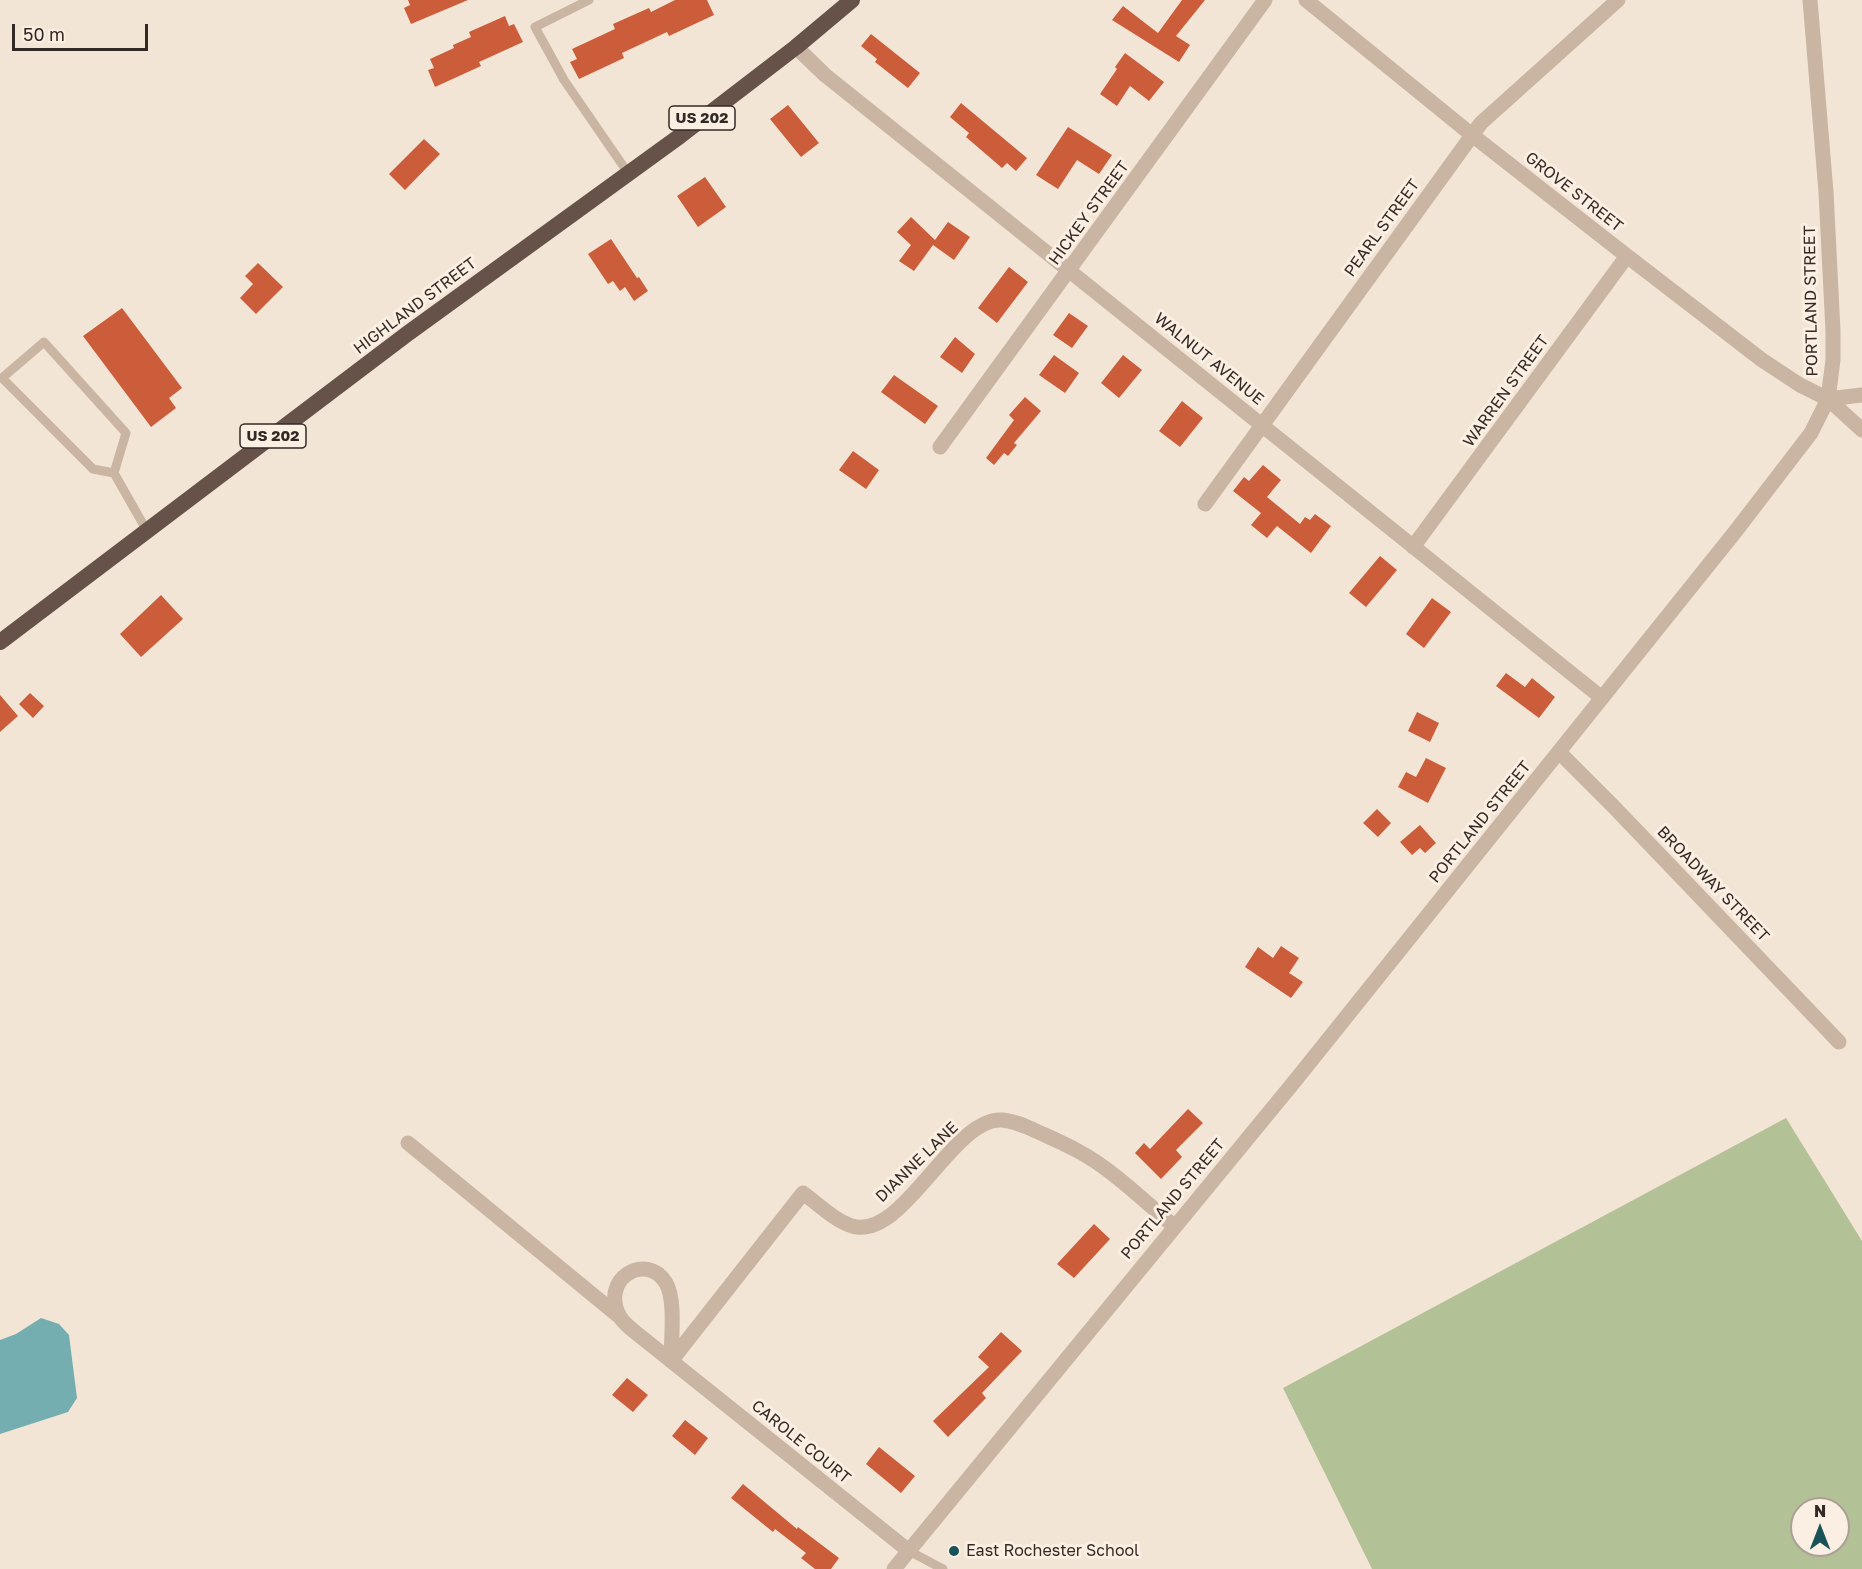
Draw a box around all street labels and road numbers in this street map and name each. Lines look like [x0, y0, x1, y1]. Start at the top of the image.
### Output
road number: US 202 [669, 106, 735, 130]
street label: GROVE STREET [1521, 148, 1627, 236]
street label: HICKEY STREET [1045, 157, 1133, 269]
street label: PEARL STREET [1340, 176, 1424, 280]
street label: PORTLAND STREET [1800, 225, 1822, 377]
street label: HIGHLAND STREET [350, 254, 480, 358]
street label: WALNUT AVENUE [1150, 309, 1268, 409]
street label: WARREN STREET [1459, 331, 1553, 451]
road number: US 202 [240, 424, 306, 448]
street label: PORTLAND STREET [1425, 757, 1535, 887]
street label: BROADWAY STREET [1653, 822, 1773, 946]
street label: DIANNE LANE [872, 1118, 962, 1206]
street label: PORTLAND STREET [1117, 1135, 1229, 1263]
street label: CAROLE COURT [748, 1396, 854, 1488]

